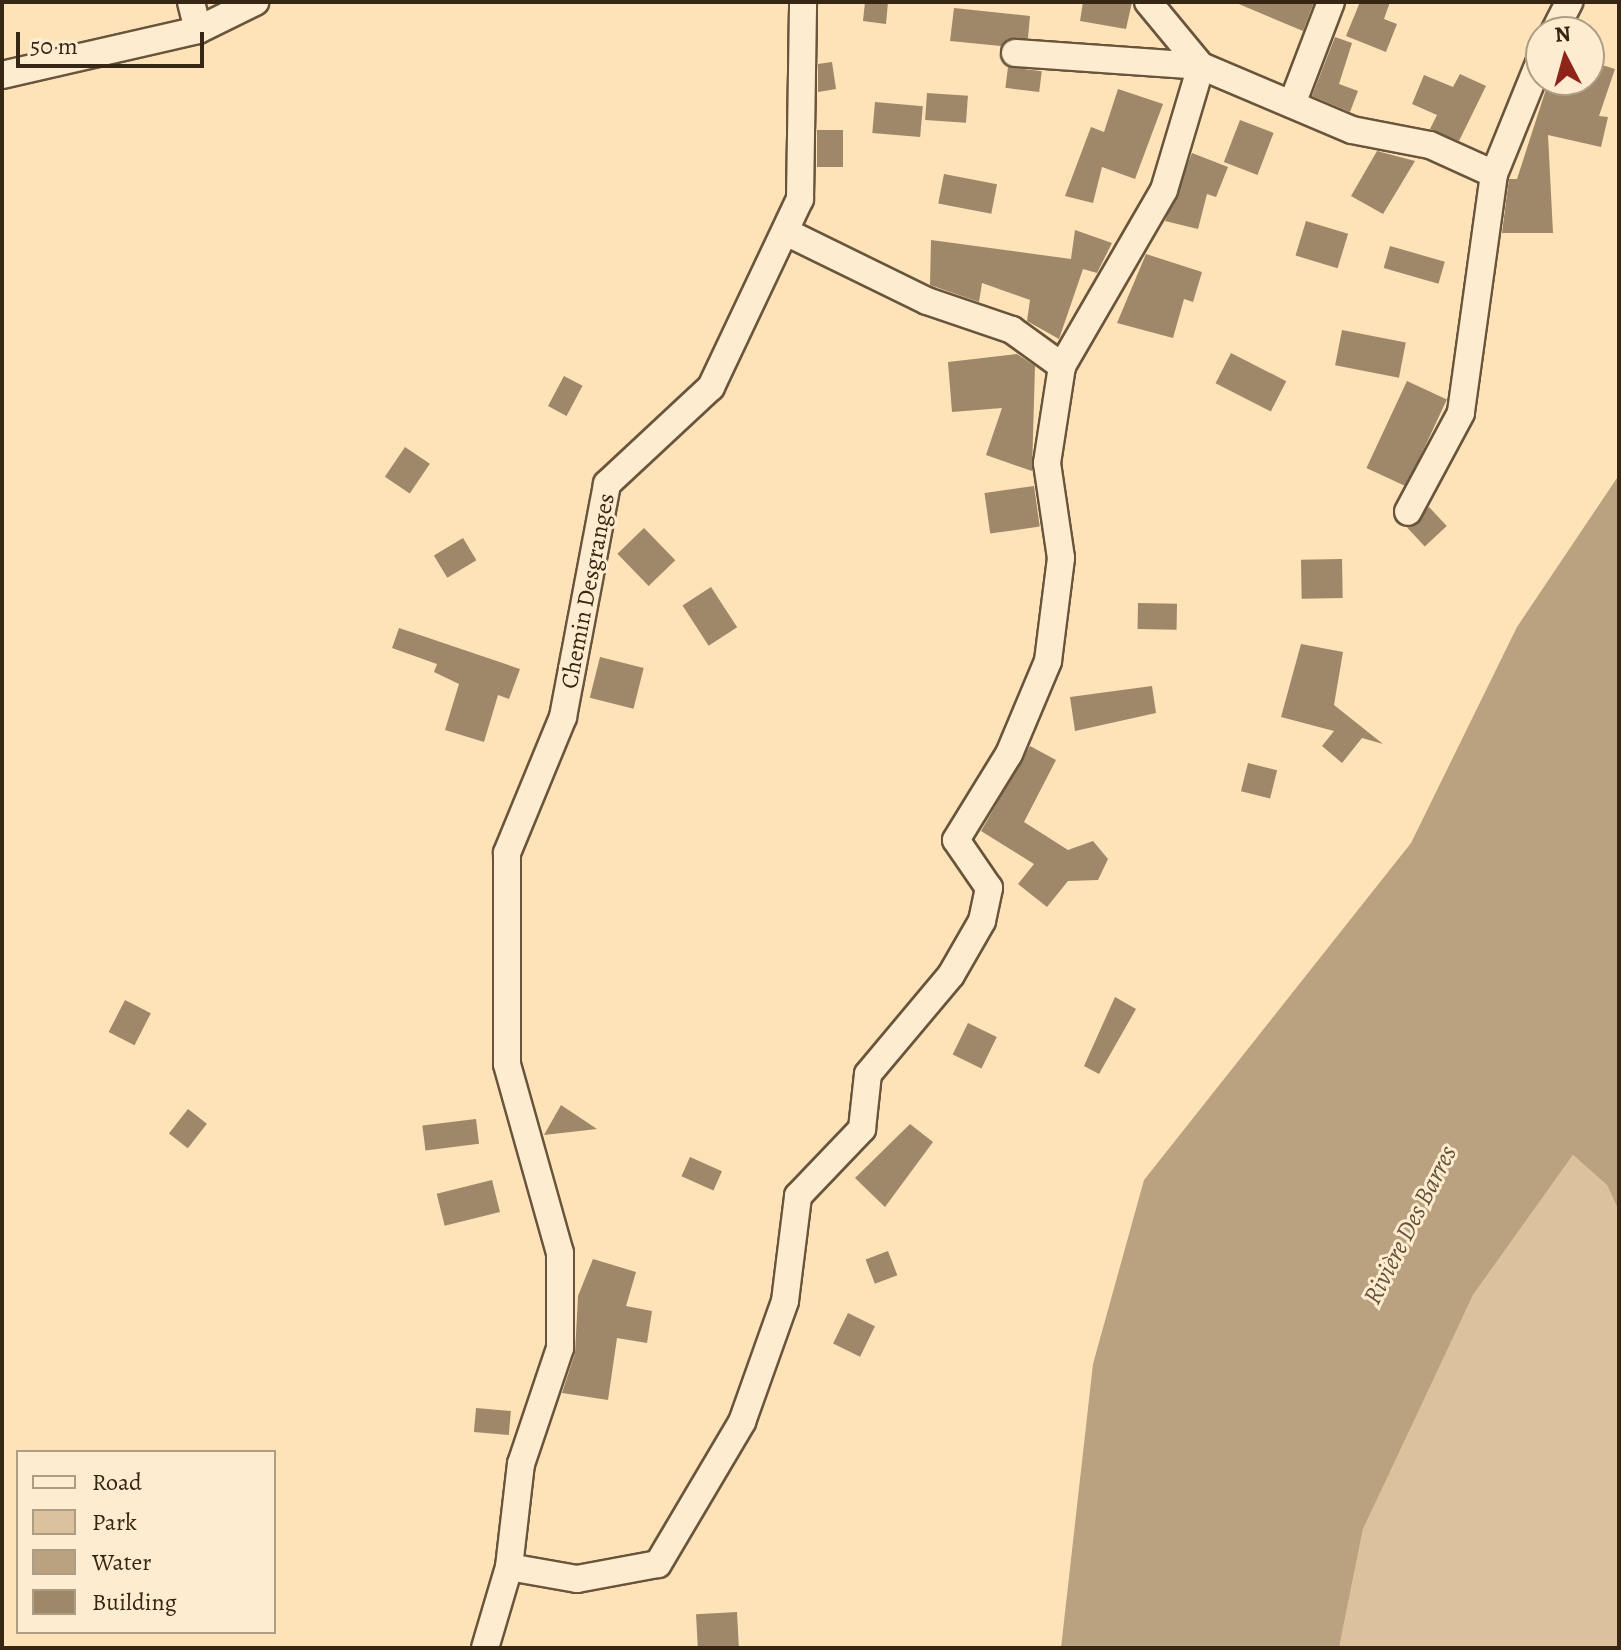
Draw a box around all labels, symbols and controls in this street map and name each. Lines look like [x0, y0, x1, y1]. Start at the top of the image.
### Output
scale bar [20, 16, 208, 66]
north arrow [1525, 16, 1605, 96]
text: N [1553, 18, 1572, 50]
text: 50 m [30, 30, 78, 62]
street label: Chemin Desgranges [555, 491, 621, 691]
water label: Rivière Des Barres [1357, 1140, 1463, 1310]
legend [16, 1450, 276, 1634]
text: Road [92, 1466, 142, 1498]
text: Park [92, 1506, 137, 1538]
text: Water [92, 1546, 152, 1578]
text: Building [92, 1586, 177, 1618]

